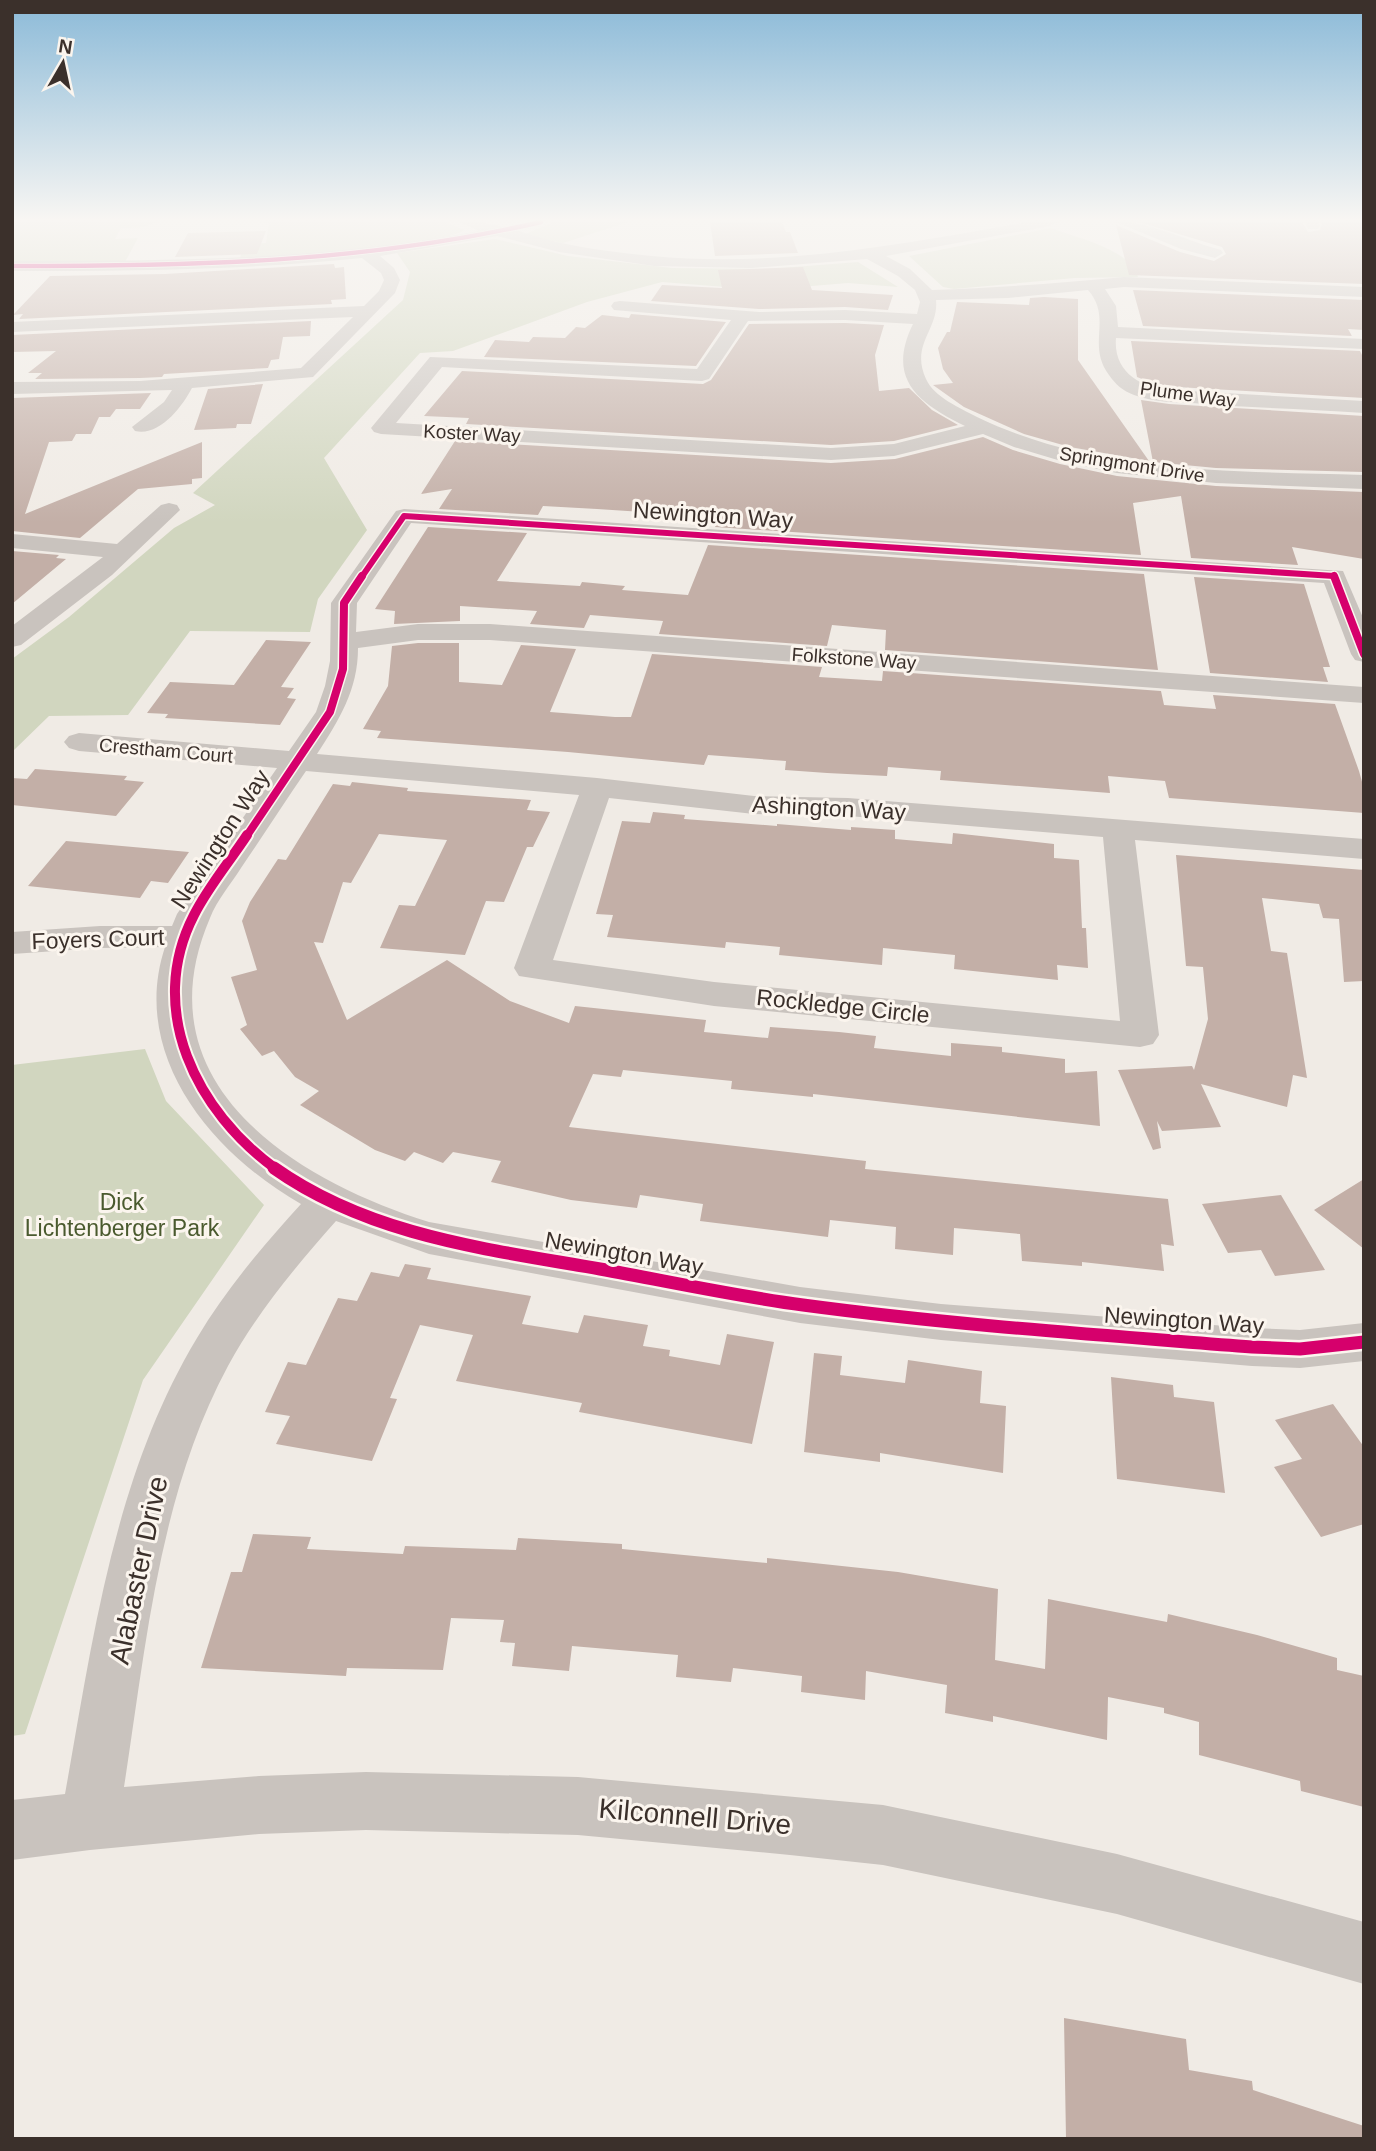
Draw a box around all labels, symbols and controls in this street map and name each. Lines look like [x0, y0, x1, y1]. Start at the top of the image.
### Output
north arrow [28, 28, 98, 98]
text: N [57, 35, 74, 58]
street label: Plume Way [1139, 377, 1238, 412]
street label: Koster Way [423, 420, 522, 447]
street label: Springmont Drive [1058, 443, 1206, 486]
street label: Newington Way [632, 496, 794, 534]
street label: Folkstone Way [791, 644, 918, 673]
street label: Crestham Court [98, 734, 234, 767]
street label: Newington Way [165, 764, 275, 913]
street label: Ashington Way [752, 791, 907, 825]
street label: Foyers Court [31, 924, 165, 954]
street label: Rockledge Circle [755, 984, 931, 1028]
park label: Dick Lichtenberger Park [25, 1189, 220, 1241]
street label: Newington Way [543, 1226, 706, 1280]
street label: Newington Way [1103, 1301, 1265, 1339]
street label: Alabaster Drive [103, 1473, 174, 1667]
street label: Kilconnell Drive [597, 1793, 792, 1840]

